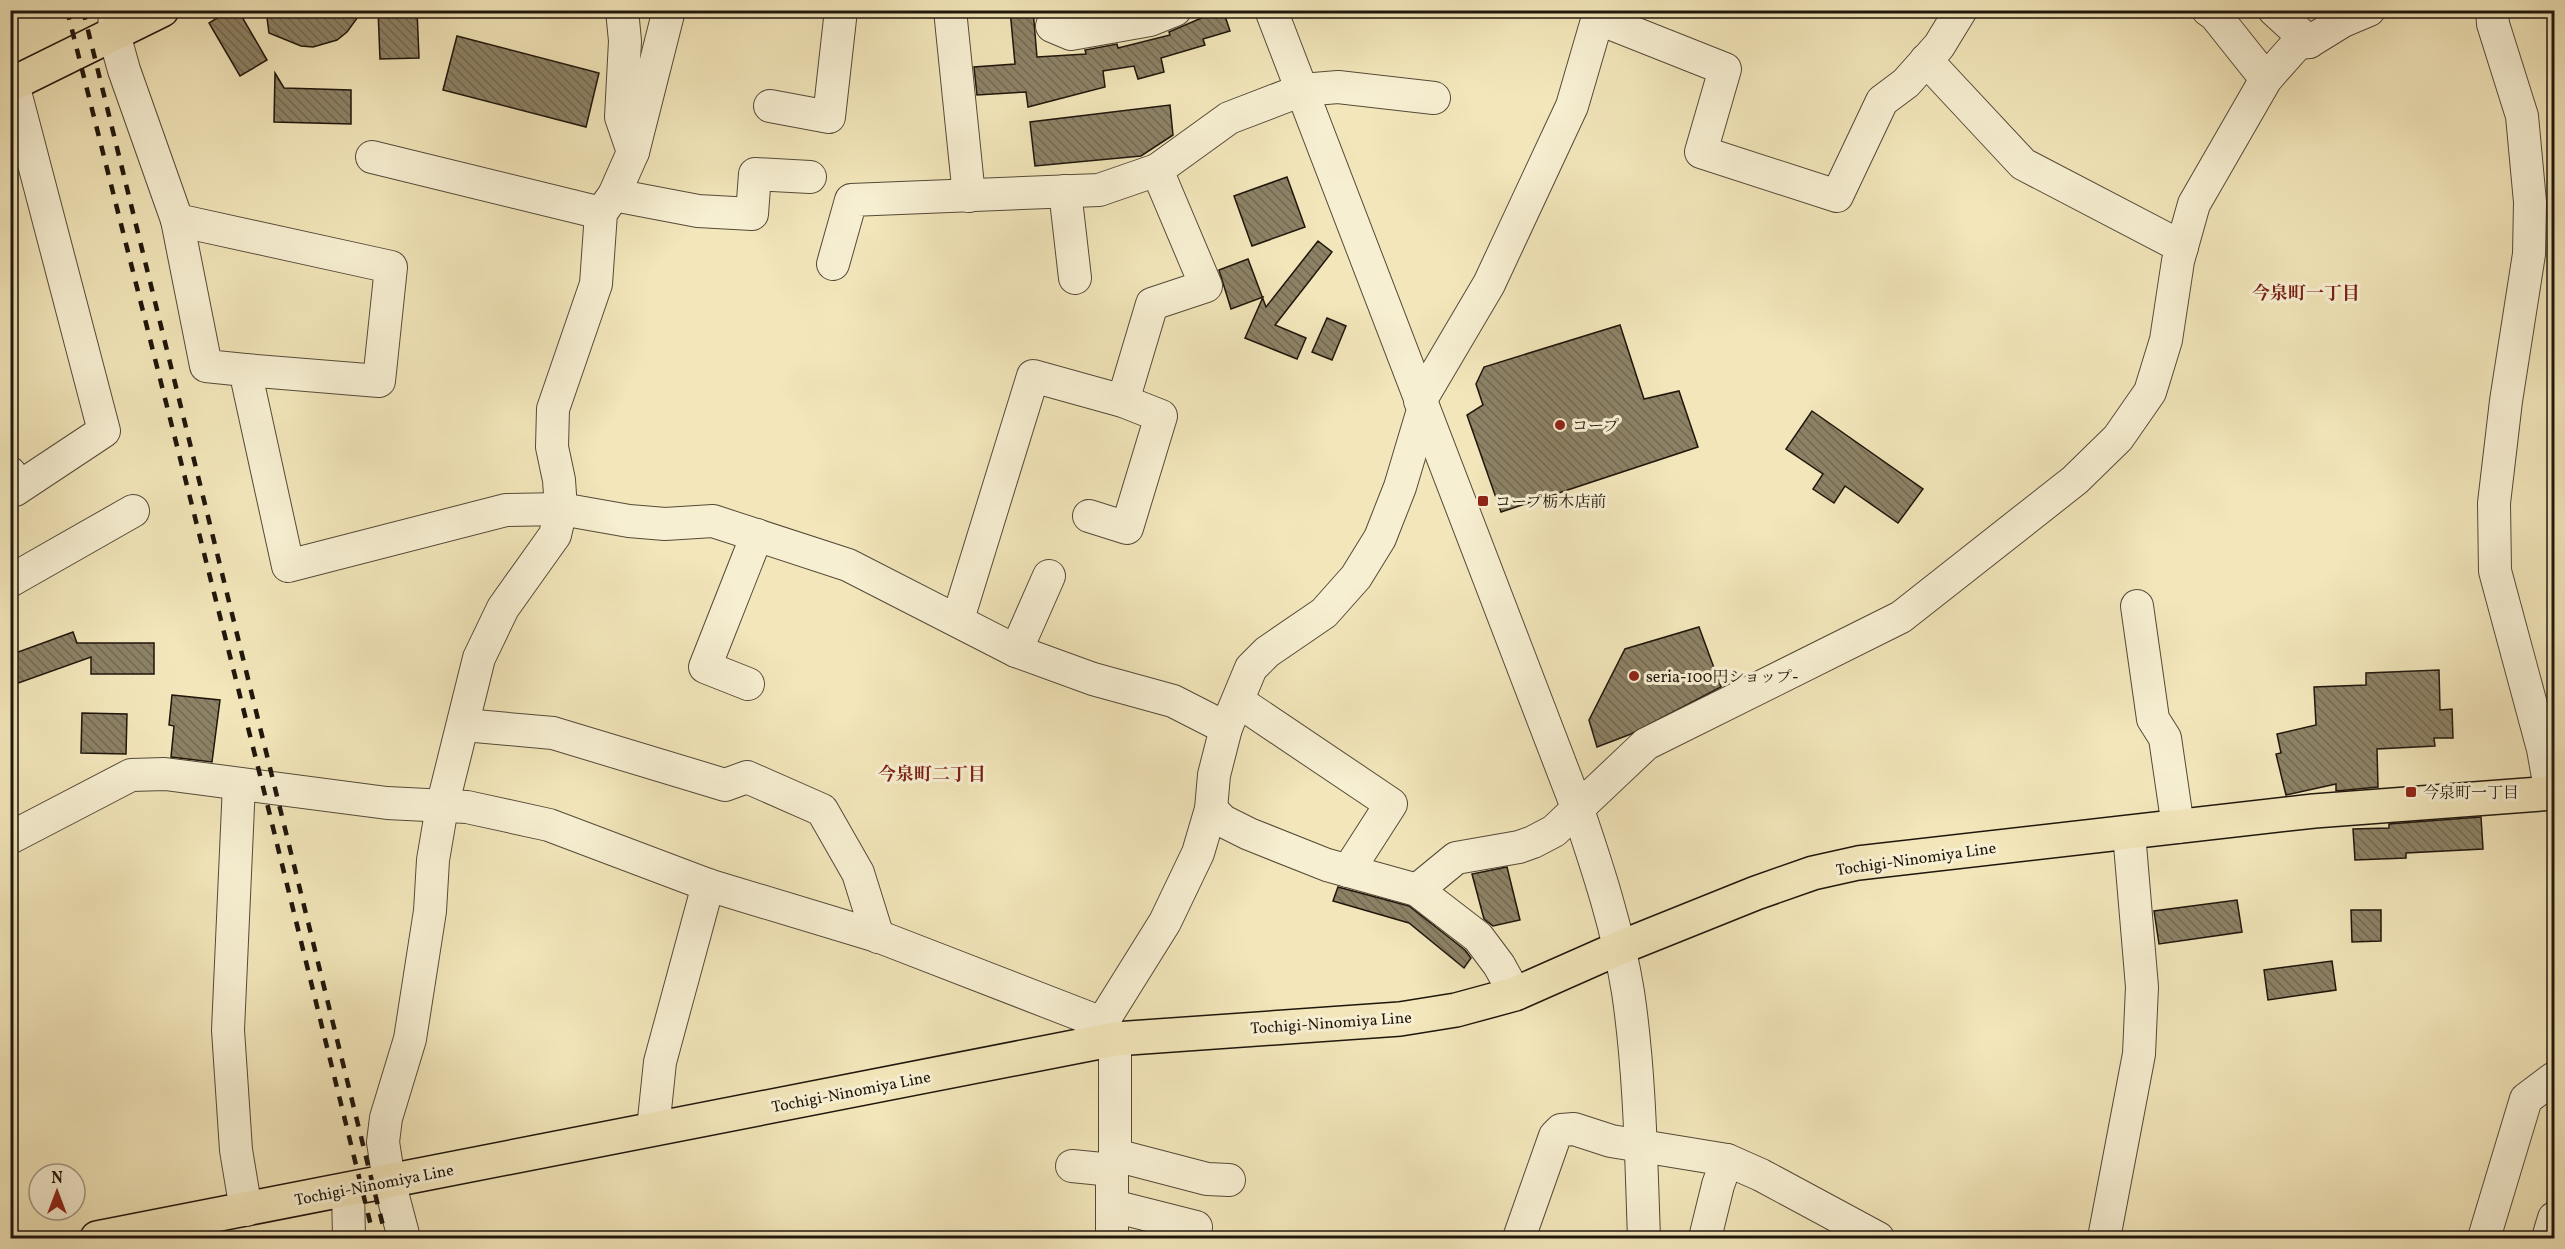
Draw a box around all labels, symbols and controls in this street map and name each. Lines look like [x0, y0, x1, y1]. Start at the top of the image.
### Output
district label: 今泉町一丁目 [2252, 282, 2360, 307]
place label: コープ [1572, 416, 1619, 438]
marker: コープ [1553, 418, 1567, 432]
place label: コープ栃木店前 [1495, 492, 1606, 514]
marker: コープ栃木店前 [1476, 494, 1490, 508]
place label: seria-100円ショップ- [1646, 667, 1799, 689]
marker: seria-100円ショップ- [1627, 669, 1641, 683]
district label: 今泉町二丁目 [878, 763, 986, 788]
place label: 今泉町一丁目 [2423, 783, 2519, 805]
marker: 今泉町一丁目 [2404, 785, 2418, 799]
street label: Tochigi-Ninomiya Line [1835, 838, 1998, 882]
street label: Tochigi-Ninomiya Line [1250, 1007, 1412, 1041]
street label: Tochigi-Ninomiya Line [770, 1067, 933, 1119]
street label: Tochigi-Ninomiya Line [293, 1160, 456, 1212]
north arrow [27, 1162, 87, 1222]
text: N [51, 1168, 63, 1190]

